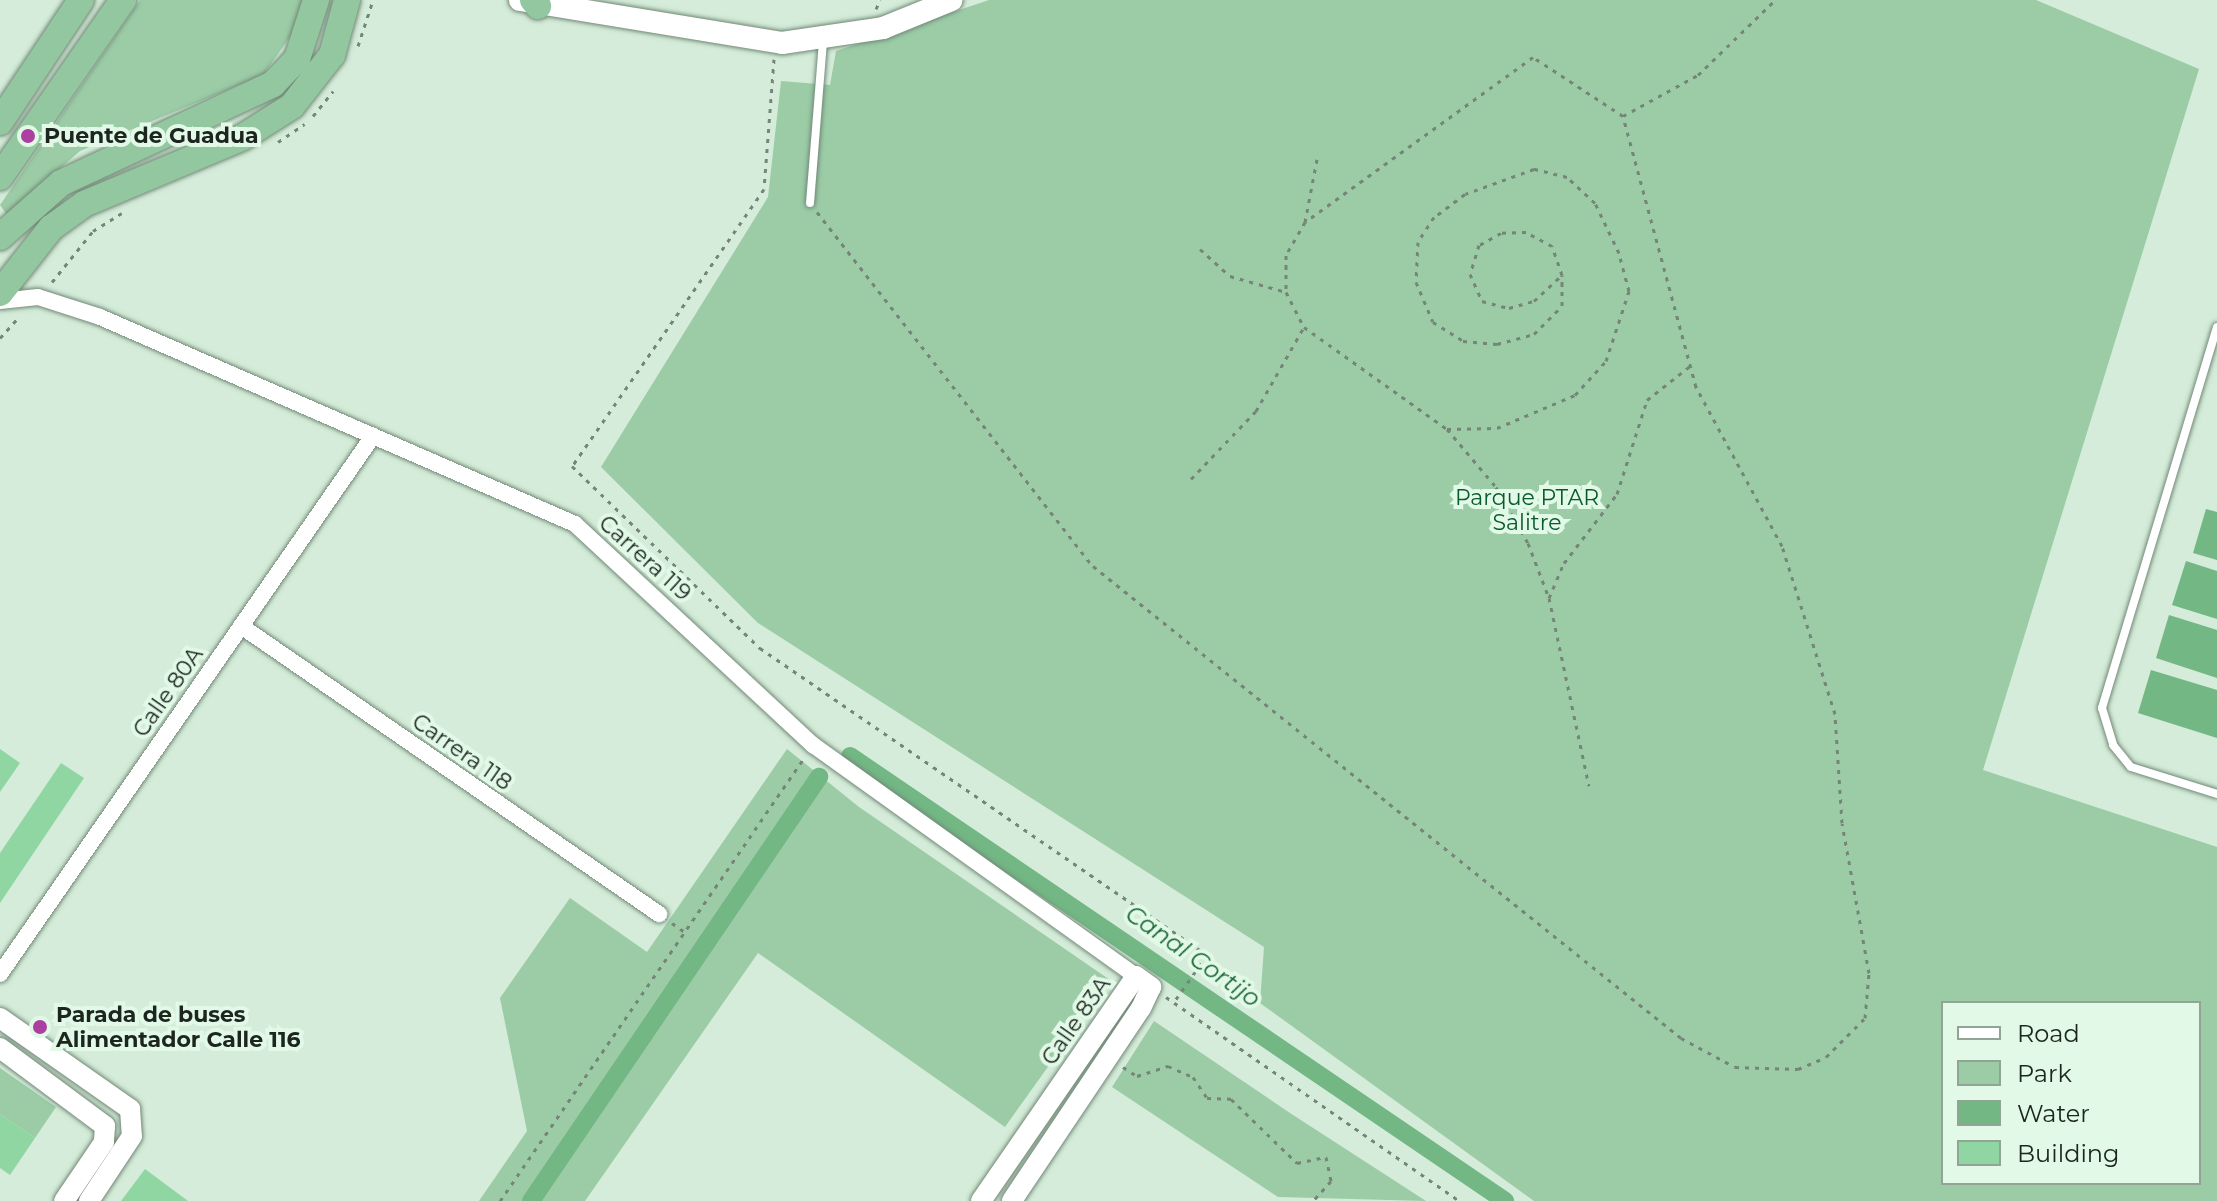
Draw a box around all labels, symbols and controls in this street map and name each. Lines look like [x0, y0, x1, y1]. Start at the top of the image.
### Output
place label: Puente de Guadua [44, 123, 259, 149]
marker: Puente de Guadua [19, 127, 37, 145]
park label: Parque PTAR Salitre [1455, 484, 1599, 536]
street label: Carrera 119 [593, 510, 697, 606]
street label: Calle 80A [128, 642, 208, 742]
street label: Carrera 118 [407, 708, 517, 796]
water label: Canal Cortijo [1120, 899, 1266, 1013]
street label: Calle 83A [1036, 972, 1116, 1070]
place label: Parada de buses Alimentador Calle 116 [56, 1001, 301, 1052]
legend [1941, 1001, 2201, 1185]
marker: Parada de buses Alimentador Calle 116 [31, 1018, 49, 1036]
text: Road [2017, 1019, 2080, 1048]
text: Park [2017, 1059, 2072, 1088]
text: Water [2017, 1099, 2090, 1128]
text: Building [2017, 1139, 2120, 1168]

